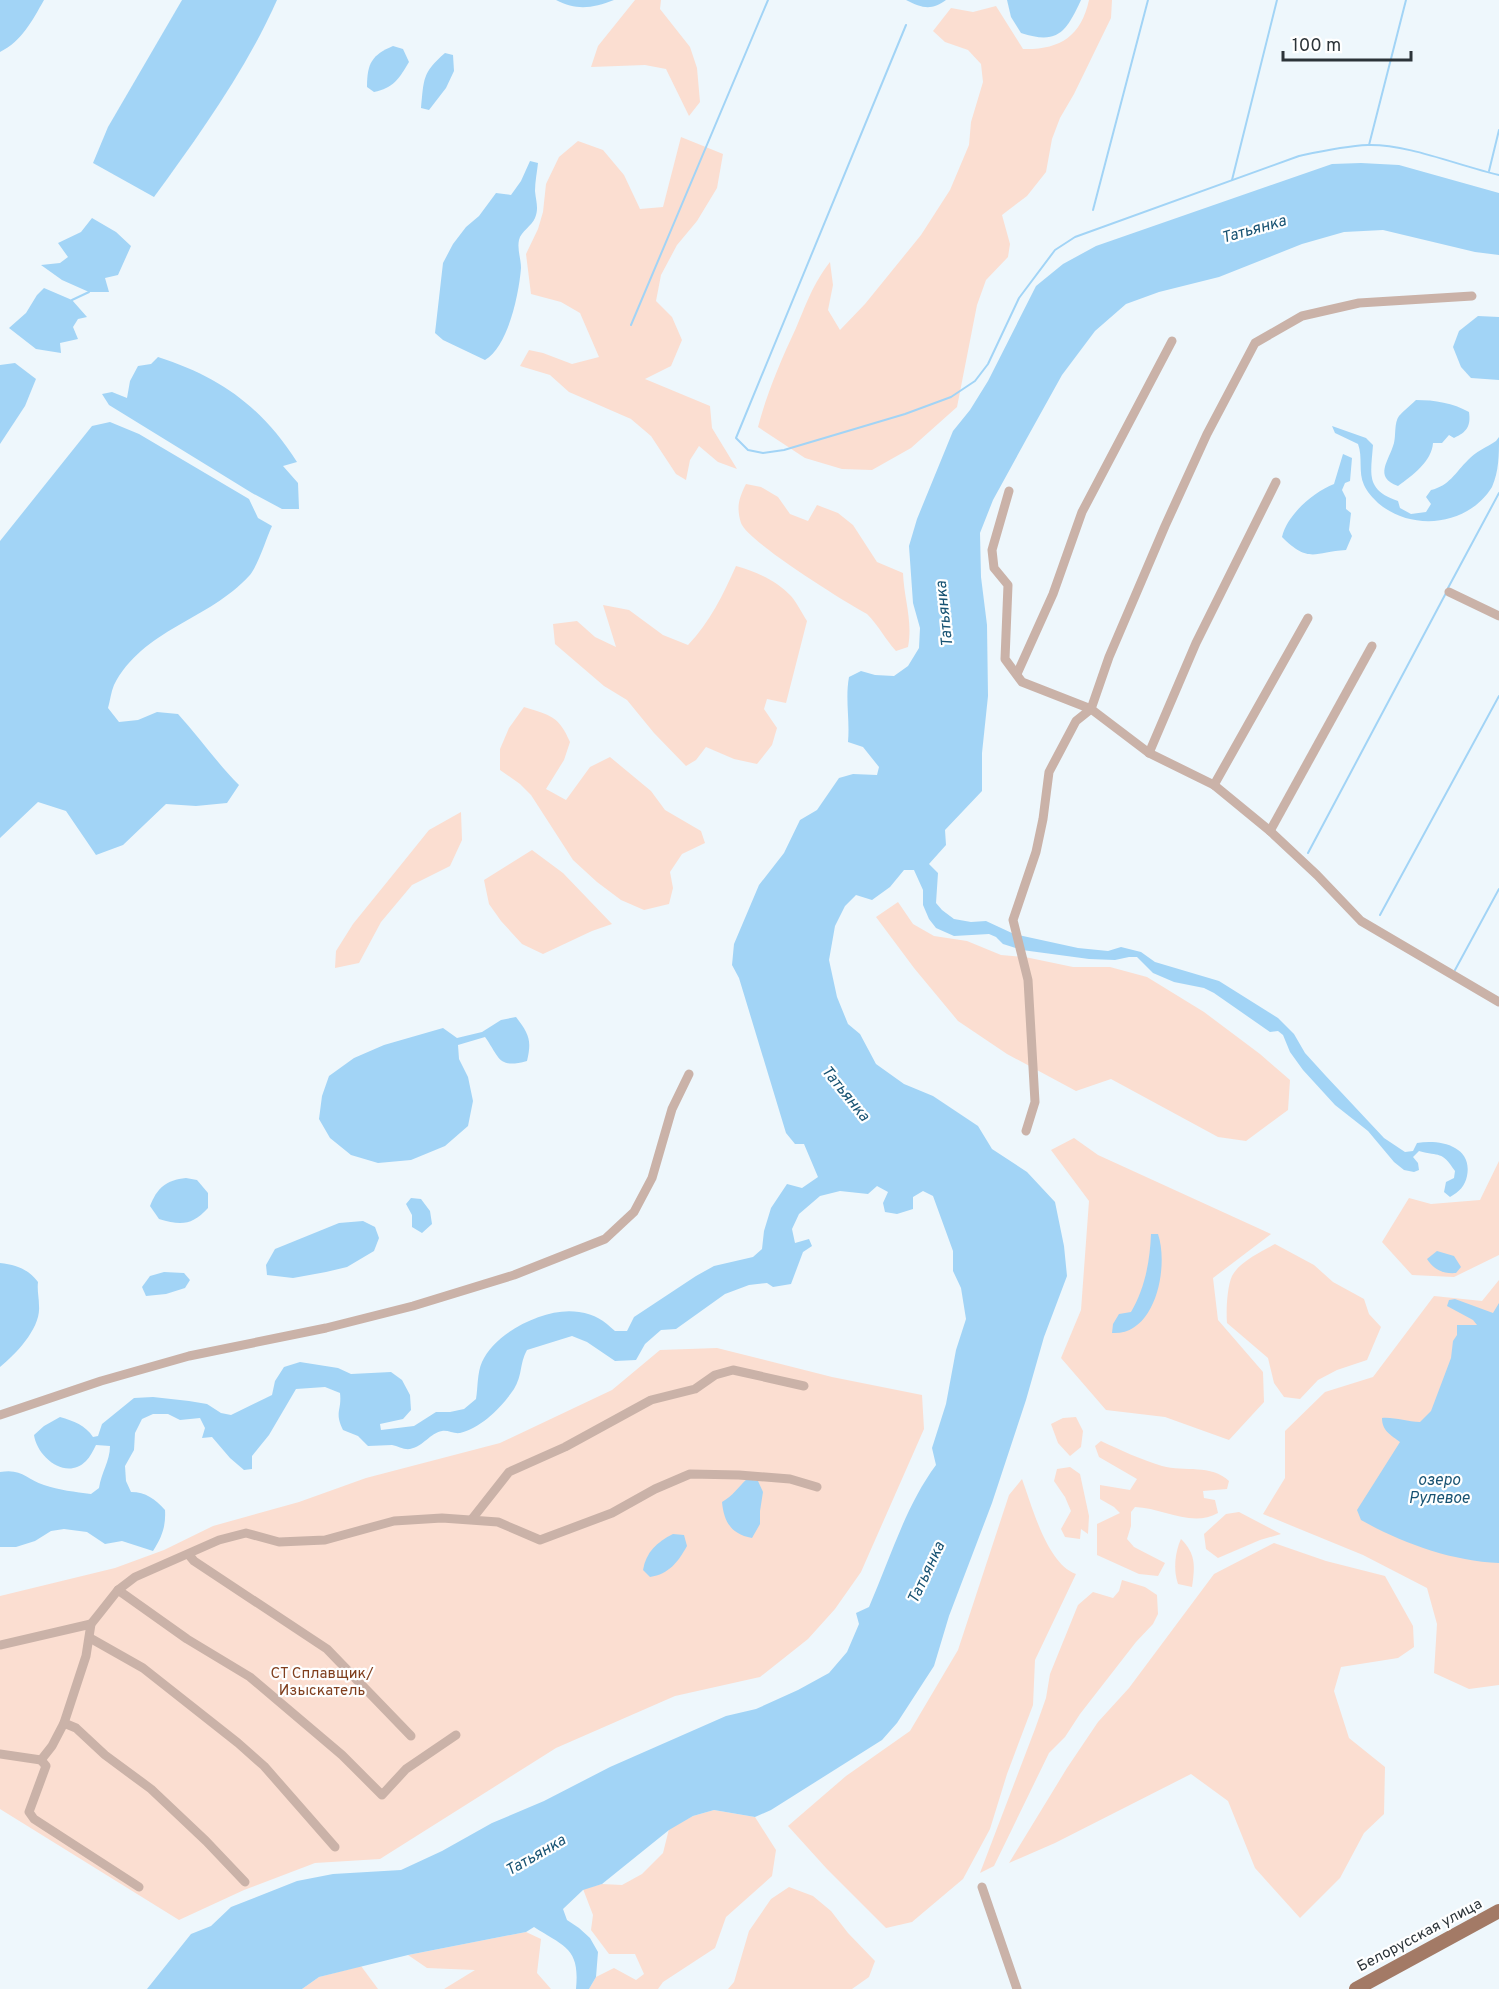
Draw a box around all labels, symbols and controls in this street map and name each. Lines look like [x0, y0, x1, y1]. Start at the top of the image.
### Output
scale bar [1283, 24, 1410, 62]
text: 100 m [1292, 35, 1341, 58]
water label: Татьянка [1219, 211, 1289, 249]
water label: Татьянка [932, 579, 958, 648]
water label: Татьянка [816, 1062, 874, 1127]
water label: озеро Рулевое [1408, 1471, 1470, 1509]
water label: Татьянка [904, 1538, 950, 1607]
park label: СТ Сплавщик/ Изыскатель [270, 1665, 374, 1701]
water label: Татьянка [502, 1830, 570, 1881]
street label: Белорусская улица [1354, 1895, 1486, 1977]

